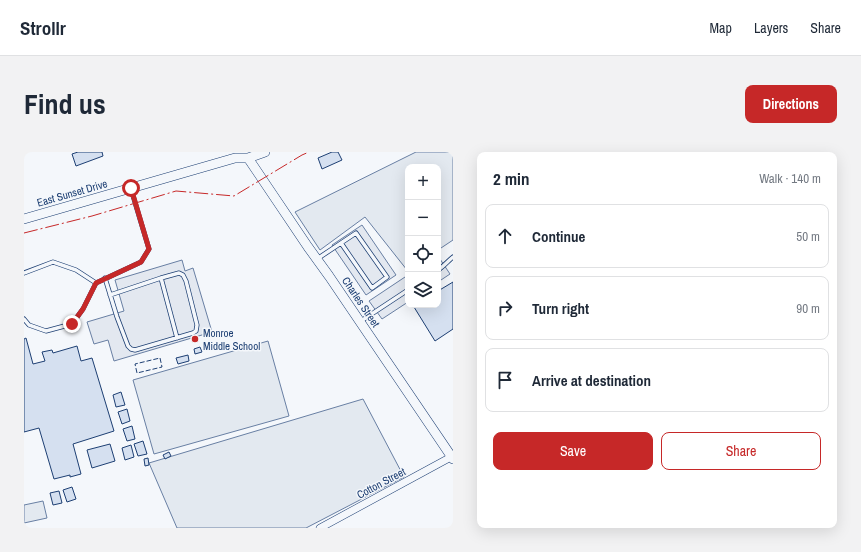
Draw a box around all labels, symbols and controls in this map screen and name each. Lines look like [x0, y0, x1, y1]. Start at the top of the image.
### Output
text: Strollr [20, 15, 66, 41]
text: Map [710, 19, 732, 37]
text: Layers [754, 19, 788, 37]
text: Share [810, 19, 841, 37]
text: Find us [24, 85, 106, 123]
button: Directions [745, 85, 837, 123]
map controls [405, 164, 441, 308]
button: + [405, 164, 441, 200]
text: 2 min [493, 167, 529, 190]
text: Walk · 140 m [759, 170, 821, 187]
street label: East Sunset Drive [35, 176, 109, 210]
route start [122, 179, 140, 197]
button: − [405, 200, 441, 236]
icon: ahead [494, 225, 516, 247]
text: Continue [532, 226, 585, 247]
text: 50 m [796, 228, 820, 245]
button: locate [405, 236, 441, 272]
button: layers [405, 272, 441, 308]
street label: Charles Street [339, 274, 383, 330]
icon: right [494, 297, 516, 319]
text: Turn right [532, 298, 589, 319]
text: 90 m [796, 300, 820, 317]
route end [63, 315, 81, 333]
place label: Monroe Middle School [203, 326, 260, 353]
marker: Monroe Middle School [190, 334, 200, 344]
icon: arrive [494, 369, 516, 391]
text: Arrive at destination [532, 370, 651, 391]
button: Save [493, 432, 653, 470]
button: Share [661, 432, 821, 470]
street label: Cotton Street [354, 464, 408, 502]

